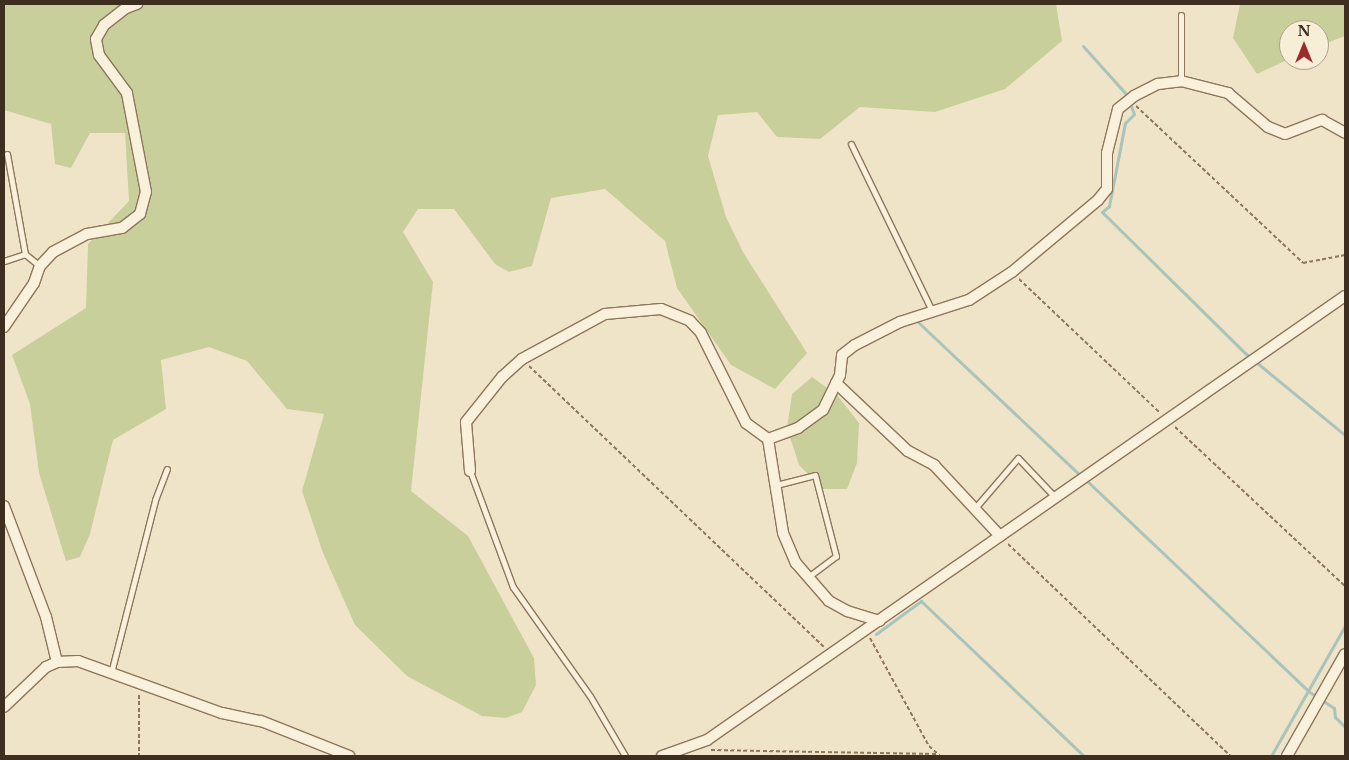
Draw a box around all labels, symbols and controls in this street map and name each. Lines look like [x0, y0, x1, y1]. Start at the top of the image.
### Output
north arrow [1279, 20, 1329, 70]
text: N [1297, 22, 1311, 40]

